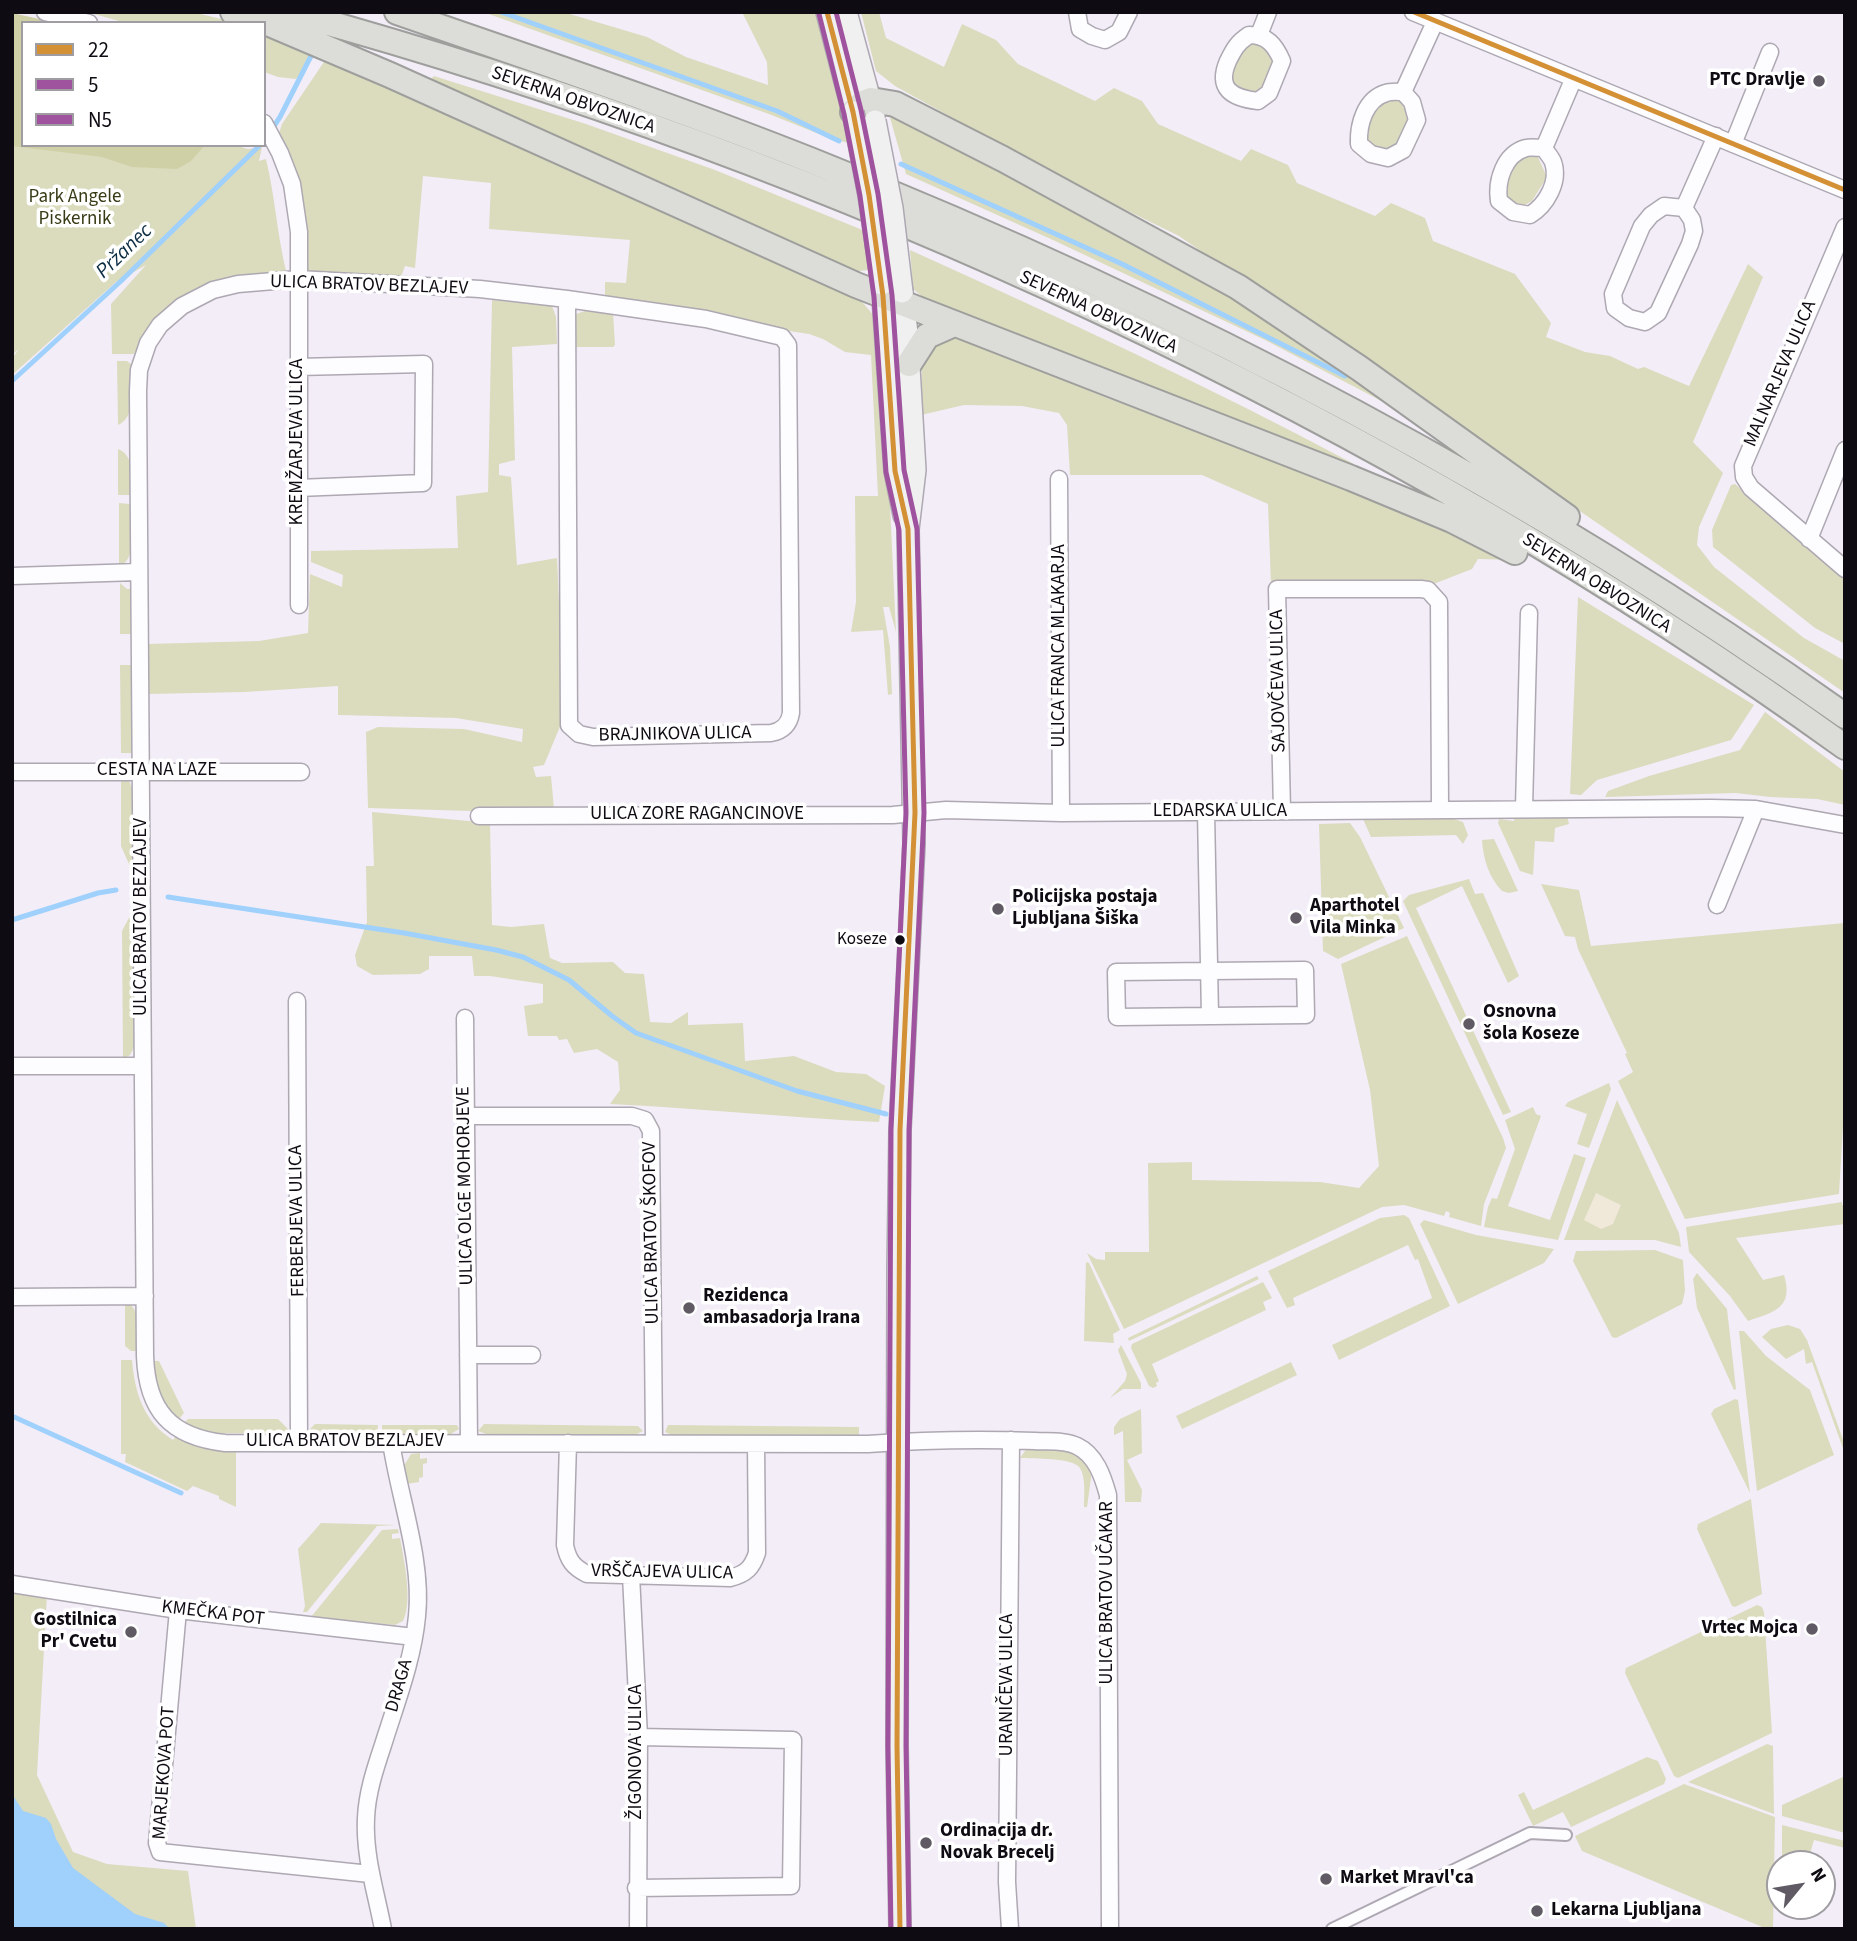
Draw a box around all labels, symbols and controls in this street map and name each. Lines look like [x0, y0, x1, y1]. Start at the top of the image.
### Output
legend [21, 21, 266, 147]
text: 22 [88, 35, 109, 65]
street label: SEVERNA OBVOZNICA [488, 62, 658, 140]
text: 5 [88, 70, 98, 100]
place label: PTC Dravlje [1709, 70, 1805, 92]
marker: PTC Dravlje [1811, 73, 1827, 89]
text: N5 [88, 105, 112, 135]
park label: Park Angele Piskernik [28, 187, 122, 231]
water label: Pržanec [92, 219, 158, 285]
street label: SEVERNA OBVOZNICA [1016, 266, 1180, 360]
street label: ULICA BRATOV BEZLAJEV [270, 271, 468, 301]
street label: MALNARJEVA ULICA [1740, 297, 1822, 451]
street label: KREMŽARJEVA ULICA [287, 359, 309, 525]
street label: SEVERNA OBVOZNICA [1517, 529, 1675, 639]
street label: ULICA FRANCA MLAKARJA [1049, 544, 1071, 748]
street label: SAJOVČEVA ULICA [1266, 609, 1292, 753]
street label: BRAJNIKOVA ULICA [598, 722, 752, 748]
street label: CESTA NA LAZE [97, 760, 217, 782]
street label: LEDARSKA ULICA [1153, 801, 1287, 823]
street label: ULICA ZORE RAGANCINOVE [590, 804, 804, 826]
street label: ULICA BRATOV BEZLAJEV [131, 818, 153, 1016]
place label: Policijska postaja Ljubljana Šiška [1012, 887, 1158, 931]
place label: Aparthotel Vila Minka [1310, 896, 1400, 940]
marker: Policijska postaja Ljubljana Šiška [990, 901, 1006, 917]
marker: Aparthotel Vila Minka [1288, 910, 1304, 926]
place label: Koseze [837, 930, 887, 950]
marker: Koseze [893, 933, 907, 947]
place label: Osnovna šola Koseze [1483, 1002, 1580, 1046]
marker: Osnovna šola Koseze [1461, 1016, 1477, 1032]
street label: ULICA OLGE MOHORJEVE [453, 1086, 479, 1286]
street label: ULICA BRATOV ŠKOFOV [639, 1141, 665, 1325]
street label: FERBERJEVA ULICA [285, 1145, 311, 1297]
place label: Rezidenca ambasadorja Irana [703, 1286, 860, 1330]
marker: Rezidenca ambasadorja Irana [681, 1300, 697, 1316]
street label: ULICA BRATOV BEZLAJEV [246, 1431, 444, 1453]
street label: ULICA BRATOV UČAKAR [1097, 1501, 1119, 1685]
street label: VRŠČAJEVA ULICA [591, 1560, 733, 1586]
street label: KMEČKA POT [160, 1596, 266, 1632]
place label: Gostilnica Pr' Cvetu [34, 1610, 117, 1654]
street label: URANIČEVA ULICA [997, 1614, 1019, 1756]
place label: Vrtec Mojca [1702, 1618, 1798, 1640]
marker: Vrtec Mojca [1804, 1621, 1820, 1637]
marker: Gostilnica Pr' Cvetu [123, 1624, 139, 1640]
street label: DRAGA [382, 1657, 418, 1715]
street label: ŽIGONOVA ULICA [626, 1684, 648, 1820]
street label: MARJEKOVA POT [149, 1706, 181, 1840]
place label: Ordinacija dr. Novak Brecelj [940, 1821, 1055, 1865]
marker: Ordinacija dr. Novak Brecelj [918, 1835, 934, 1851]
north arrow [1766, 1850, 1836, 1920]
text: N [1803, 1863, 1833, 1887]
place label: Market Mravl'ca [1340, 1868, 1474, 1890]
marker: Market Mravl'ca [1318, 1871, 1334, 1887]
place label: Lekarna Ljubljana [1551, 1900, 1702, 1922]
marker: Lekarna Ljubljana [1529, 1903, 1545, 1919]

